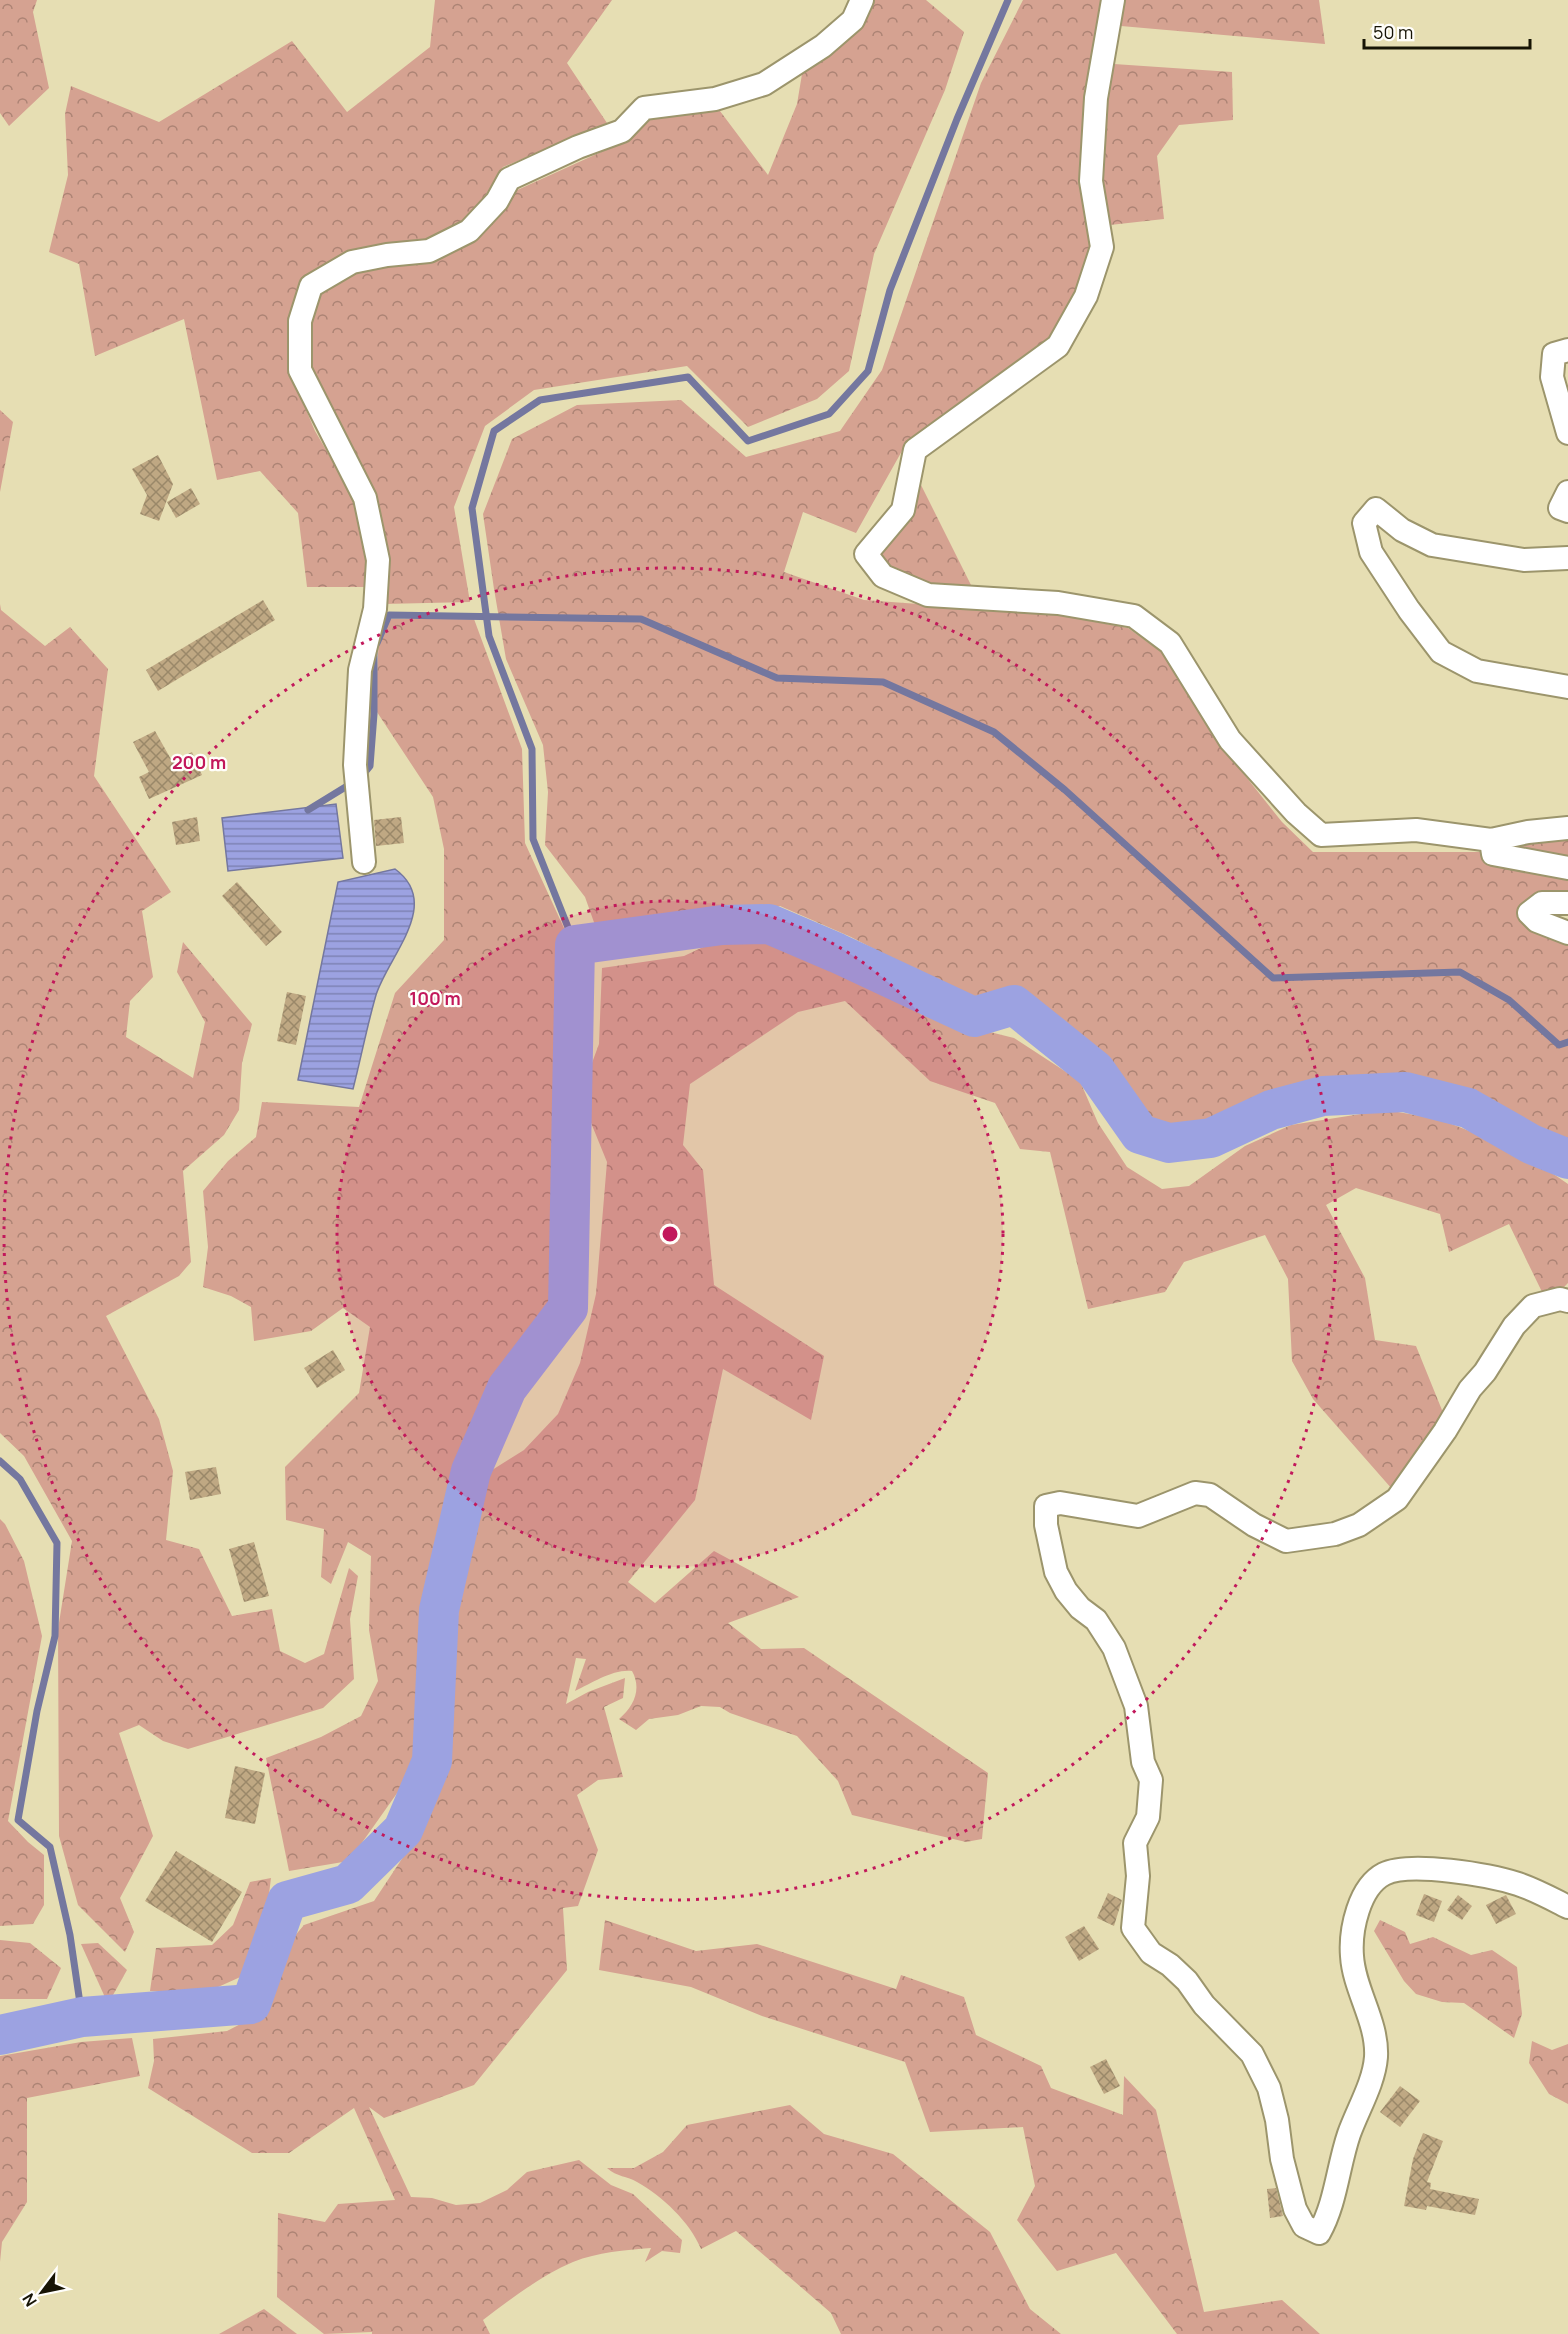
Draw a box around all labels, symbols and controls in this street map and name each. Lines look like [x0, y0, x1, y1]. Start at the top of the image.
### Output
scale bar [1364, 12, 1530, 50]
text: 50 m [1373, 20, 1413, 44]
text: 200 m [172, 750, 226, 774]
text: 100 m [409, 986, 461, 1010]
centre of rings [660, 1224, 680, 1244]
north arrow [12, 2262, 72, 2322]
text: N [17, 2289, 42, 2311]

